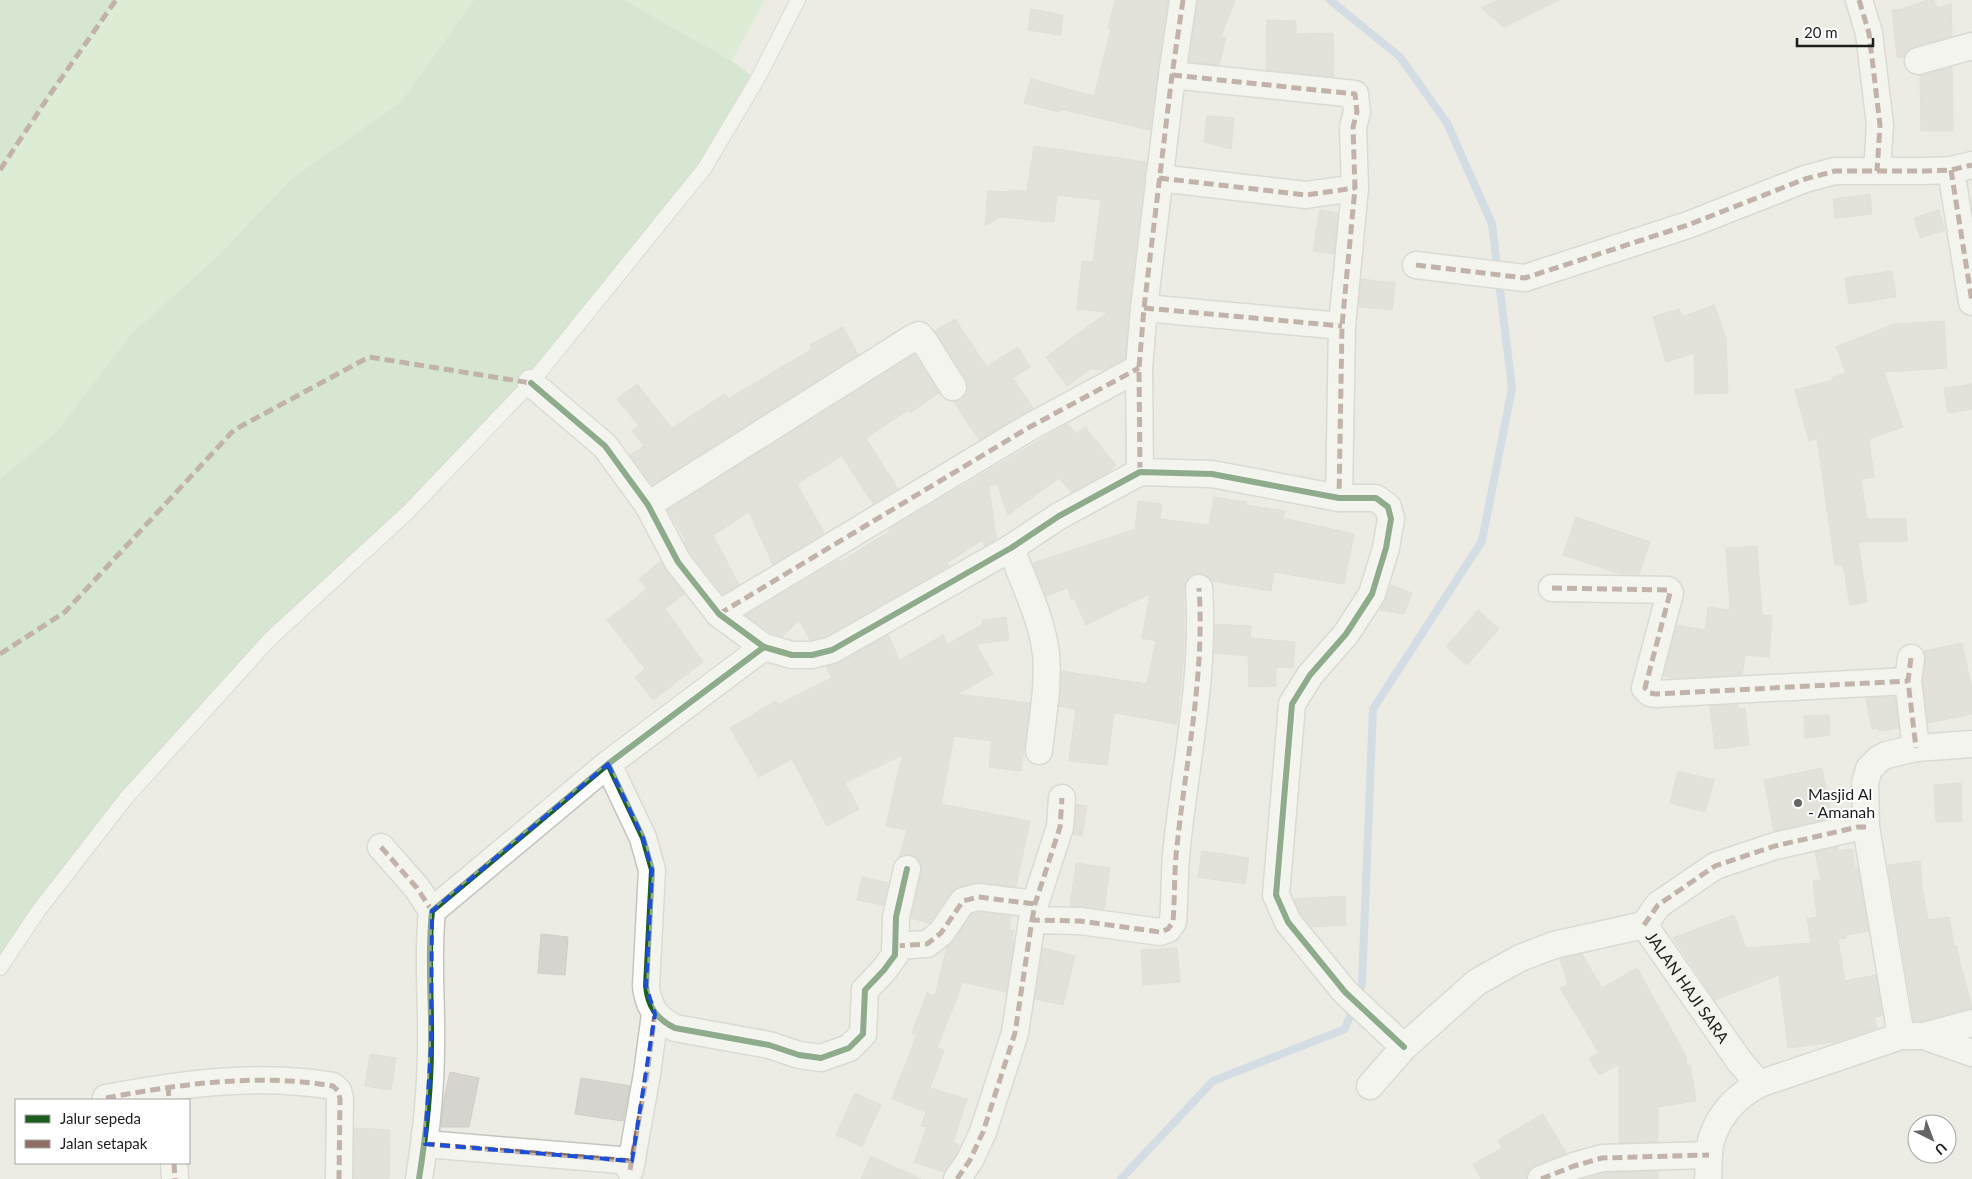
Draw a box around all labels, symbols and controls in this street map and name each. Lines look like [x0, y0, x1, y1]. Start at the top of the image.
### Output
scale bar [1797, 15, 1873, 47]
text: 20 m [1804, 23, 1838, 41]
place label: Masjid Al - Amanah [1808, 784, 1875, 821]
marker: Masjid Al - Amanah [1792, 797, 1804, 809]
street label: JALAN HAJI SARA [1643, 928, 1734, 1046]
legend [15, 1099, 190, 1164]
text: Jalur sepeda [60, 1109, 141, 1127]
north arrow [1907, 1114, 1957, 1164]
text: Jalan setapak [60, 1134, 148, 1152]
text: U [1931, 1139, 1951, 1159]

